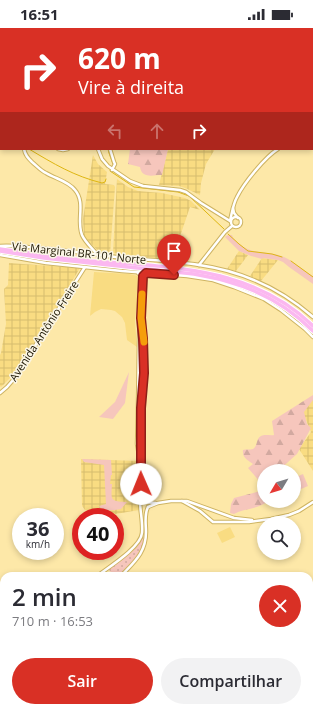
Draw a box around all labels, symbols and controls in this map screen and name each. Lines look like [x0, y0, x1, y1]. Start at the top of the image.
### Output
text: 16:51 [20, 4, 59, 24]
text: 620 m [78, 39, 161, 77]
icon: right [12, 44, 64, 96]
text: Vire à direita [78, 75, 184, 99]
icon: left [104, 120, 126, 142]
icon: ahead [146, 120, 168, 142]
icon: right [188, 120, 210, 142]
pin [157, 234, 191, 275]
street label: Via Marginal BR-101 Norte [11, 238, 147, 267]
icon: arrive [163, 240, 185, 262]
street label: Avenida Antônio Freire [5, 278, 82, 384]
position arrow [120, 463, 162, 505]
north arrow [257, 464, 301, 508]
map controls [257, 464, 301, 560]
speed limit sign: 40 [72, 508, 124, 560]
text: 36 [27, 515, 49, 542]
button: search [257, 516, 301, 560]
text: km/h [26, 537, 50, 551]
text: 2 min [12, 580, 77, 613]
button: close [259, 585, 301, 627]
text: 710 m · 16:53 [12, 612, 93, 630]
button: Sair [12, 658, 153, 704]
button: Compartilhar [161, 658, 301, 704]

